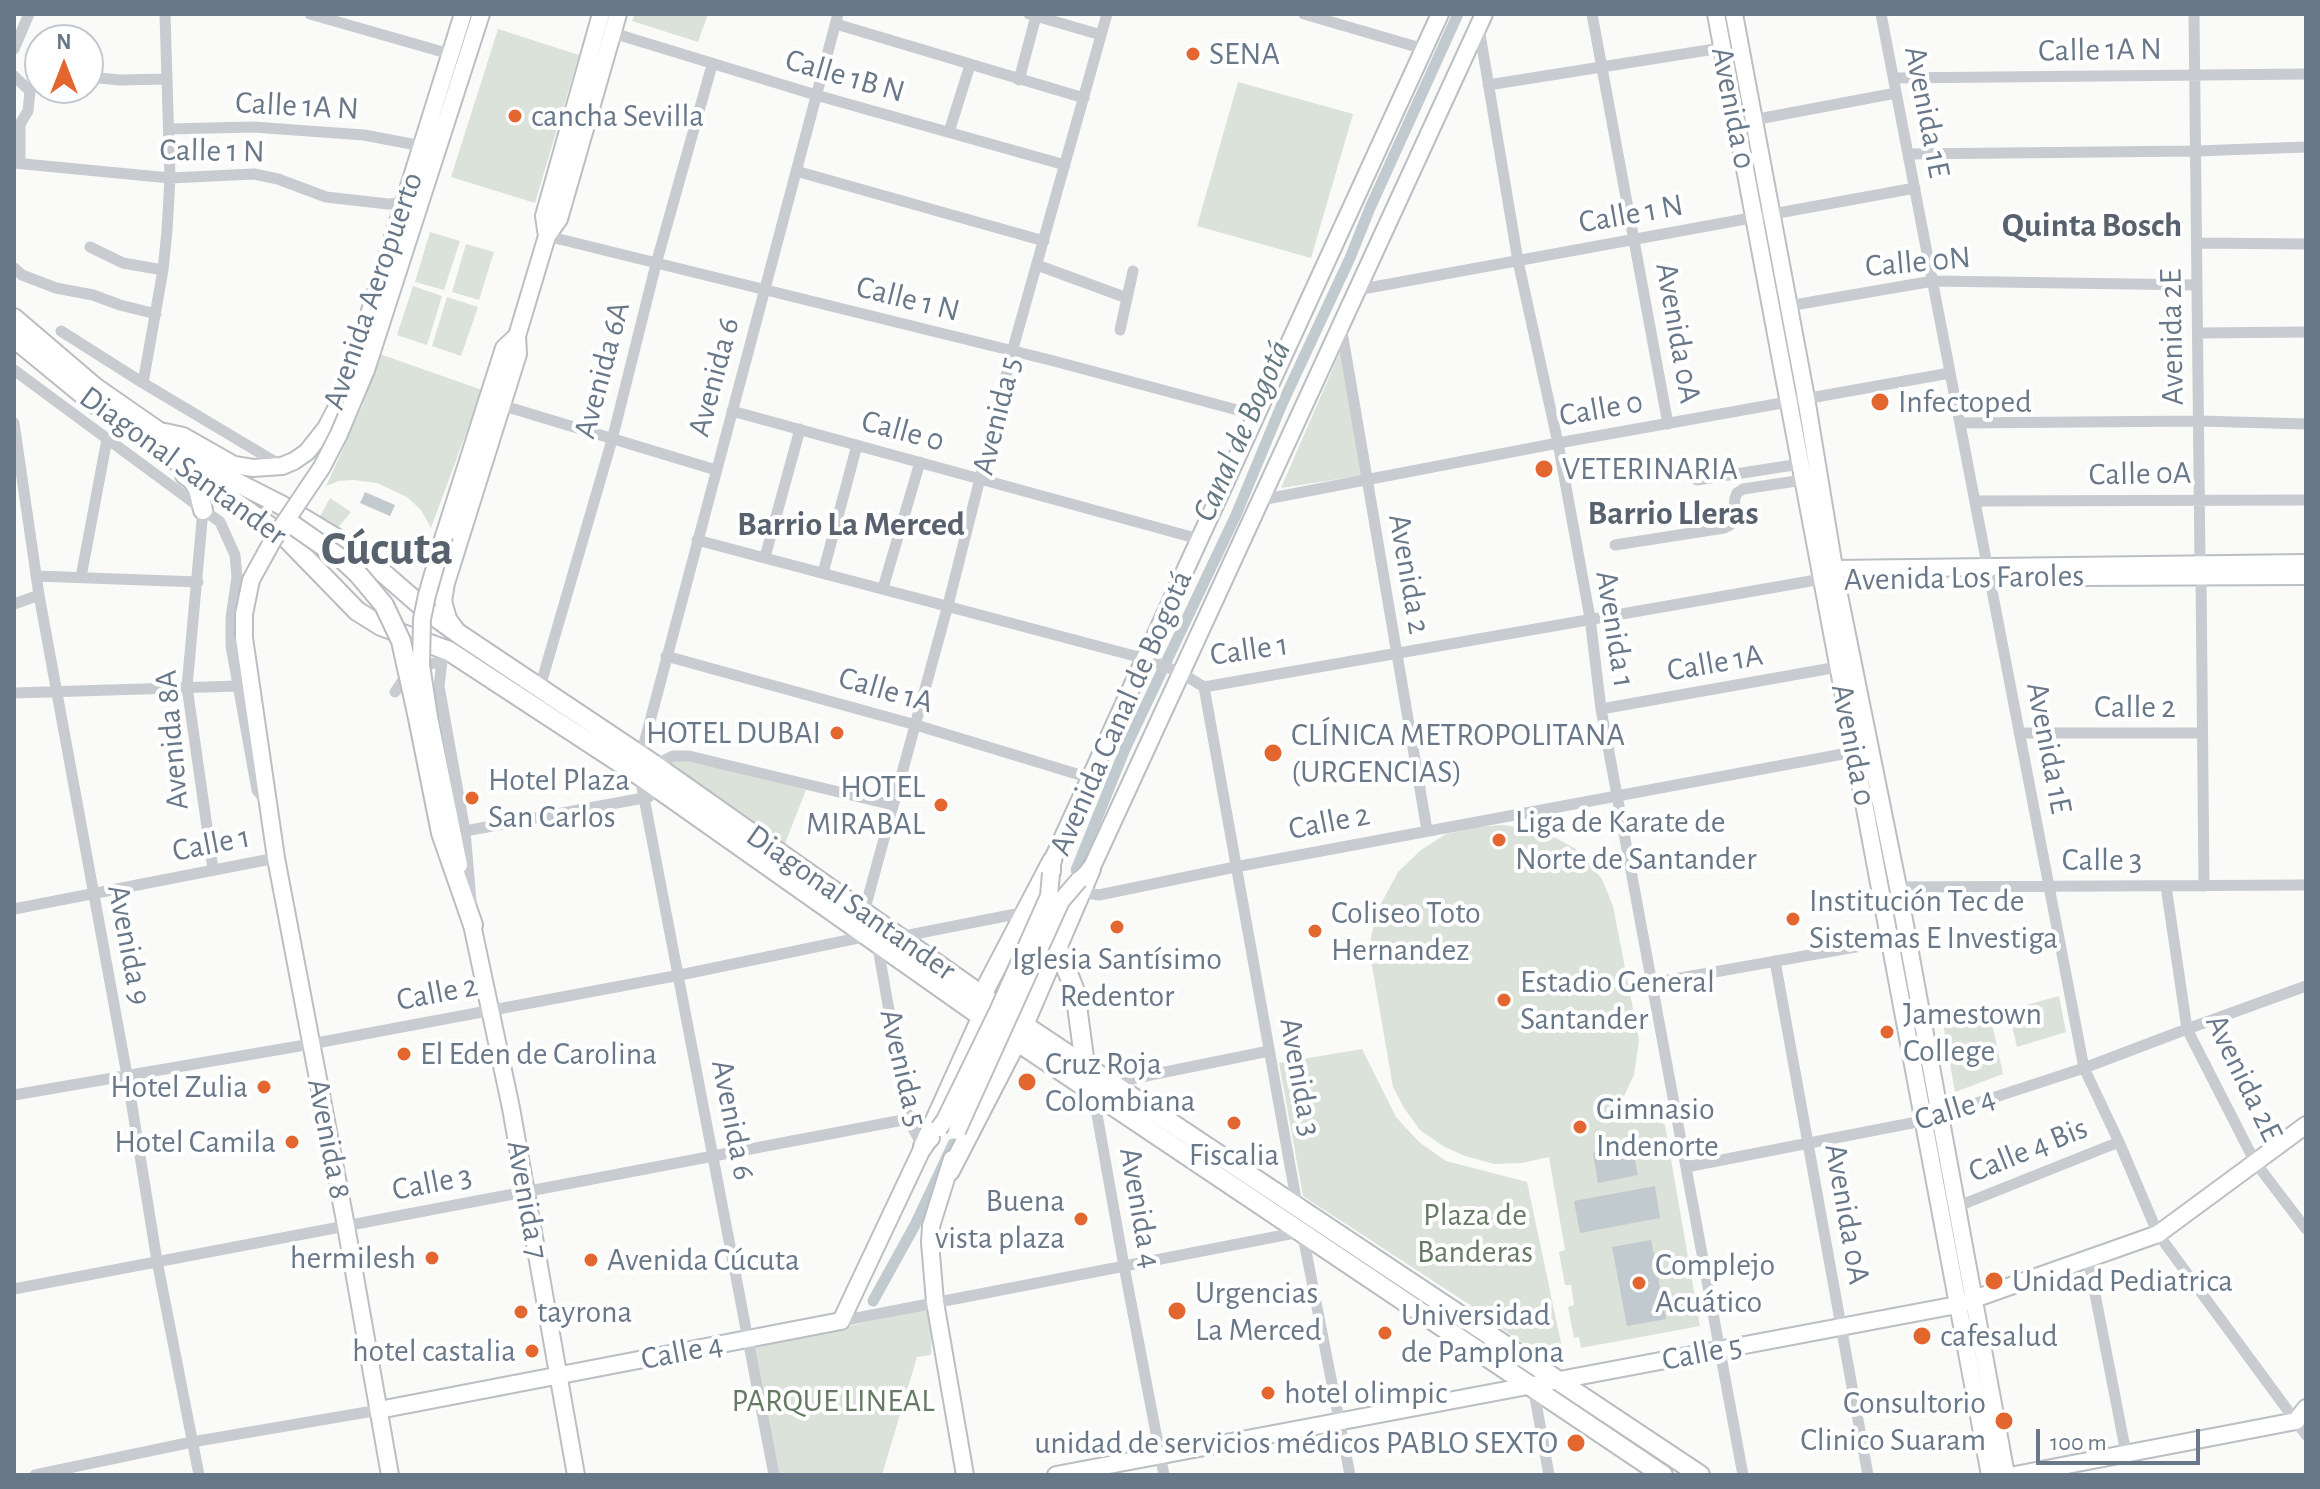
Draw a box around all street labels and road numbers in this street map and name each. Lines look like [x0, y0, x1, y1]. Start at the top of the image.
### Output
street label: Calle 1A N [2038, 30, 2162, 70]
street label: Calle 1B N [781, 41, 909, 111]
street label: Avenida 1E [1895, 43, 1959, 181]
street label: Avenida 0 [1702, 44, 1764, 172]
street label: Calle 1A N [234, 84, 360, 128]
street label: Calle 1 N [159, 131, 265, 171]
street label: Avenida Aeropuerto [314, 167, 432, 415]
street label: Calle 1 N [1576, 186, 1686, 242]
street label: Calle 0N [1864, 238, 1972, 286]
street label: Avenida 0A [1647, 260, 1709, 406]
street label: Calle 1 N [852, 268, 964, 330]
street label: Avenida 2E [2152, 268, 2192, 406]
street label: Avenida 6A [565, 297, 639, 443]
street label: Avenida 6 [680, 313, 748, 441]
street label: Avenida 5 [964, 353, 1030, 479]
street label: Diagonal Santander [72, 378, 294, 554]
street label: Calle 0 [1556, 383, 1646, 435]
street label: Calle 0 [857, 402, 949, 460]
street label: Calle 0A [2088, 454, 2192, 494]
street label: Avenida 2 [1380, 511, 1438, 637]
street label: Avenida Los Faroles [1844, 557, 2084, 599]
street label: Avenida Canal de Bogotá [1041, 565, 1201, 861]
street label: Avenida 1 [1587, 568, 1643, 690]
street label: Calle 1 [1208, 626, 1290, 674]
street label: Calle 1A [1664, 636, 1766, 690]
street label: Calle 1A [834, 658, 938, 722]
street label: Avenida 8A [147, 668, 197, 812]
street label: Avenida 1E [2017, 679, 2081, 817]
street label: Avenida 0 [1822, 681, 1884, 809]
street label: Calle 2 [2094, 688, 2176, 726]
street label: Calle 2 [1285, 795, 1373, 849]
street label: Diagonal Santander [739, 816, 963, 990]
street label: Calle 1 [169, 818, 253, 870]
street label: Calle 3 [2062, 841, 2142, 879]
street label: Avenida 9 [99, 882, 159, 1008]
street label: Calle 2 [393, 966, 481, 1020]
street label: Avenida 5 [871, 1005, 935, 1131]
street label: Avenida 2E [2197, 1008, 2291, 1148]
street label: Avenida 3 [1271, 1015, 1329, 1139]
street label: Avenida 6 [703, 1057, 763, 1183]
street label: Avenida 8 [299, 1076, 359, 1202]
street label: Calle 4 [1910, 1079, 2000, 1139]
street label: Calle 4 Bis [1963, 1109, 2093, 1191]
street label: Avenida 7 [498, 1138, 556, 1262]
street label: Avenida 0A [1816, 1141, 1878, 1287]
street label: Avenida 4 [1110, 1145, 1170, 1271]
street label: Calle 3 [389, 1156, 475, 1210]
street label: Calle 4 [638, 1325, 726, 1379]
street label: Calle 5 [1659, 1326, 1745, 1380]

